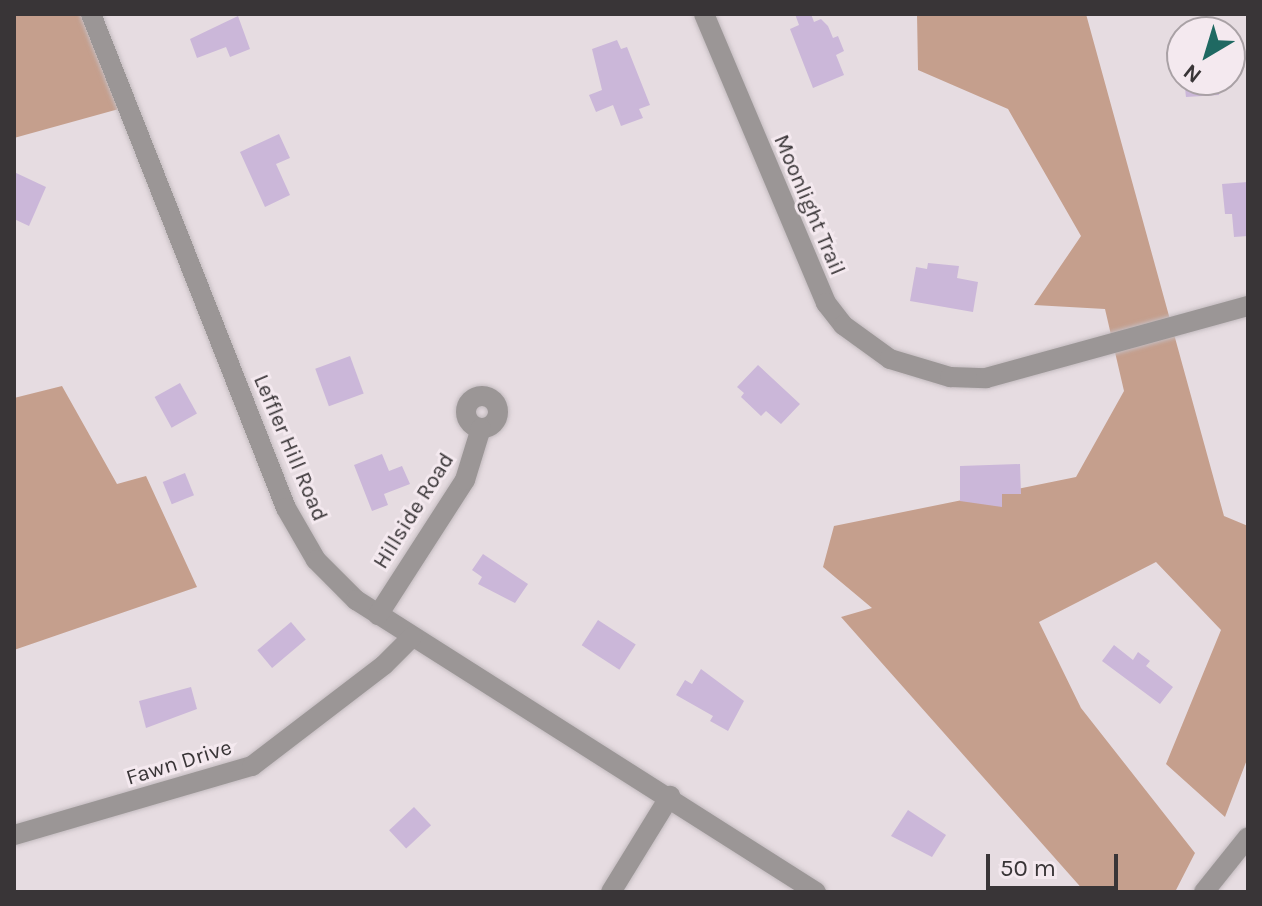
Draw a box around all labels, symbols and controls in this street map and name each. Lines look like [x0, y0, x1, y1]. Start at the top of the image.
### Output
north arrow [1166, 16, 1246, 96]
text: N [1178, 58, 1207, 88]
street label: Moonlight Trail [768, 131, 850, 279]
street label: Leffler Hill Road [247, 371, 333, 525]
street label: Hillside Road [368, 448, 460, 574]
street label: Fawn Drive [123, 734, 235, 792]
scale bar [990, 838, 1122, 888]
text: 50 m [1000, 854, 1056, 882]

